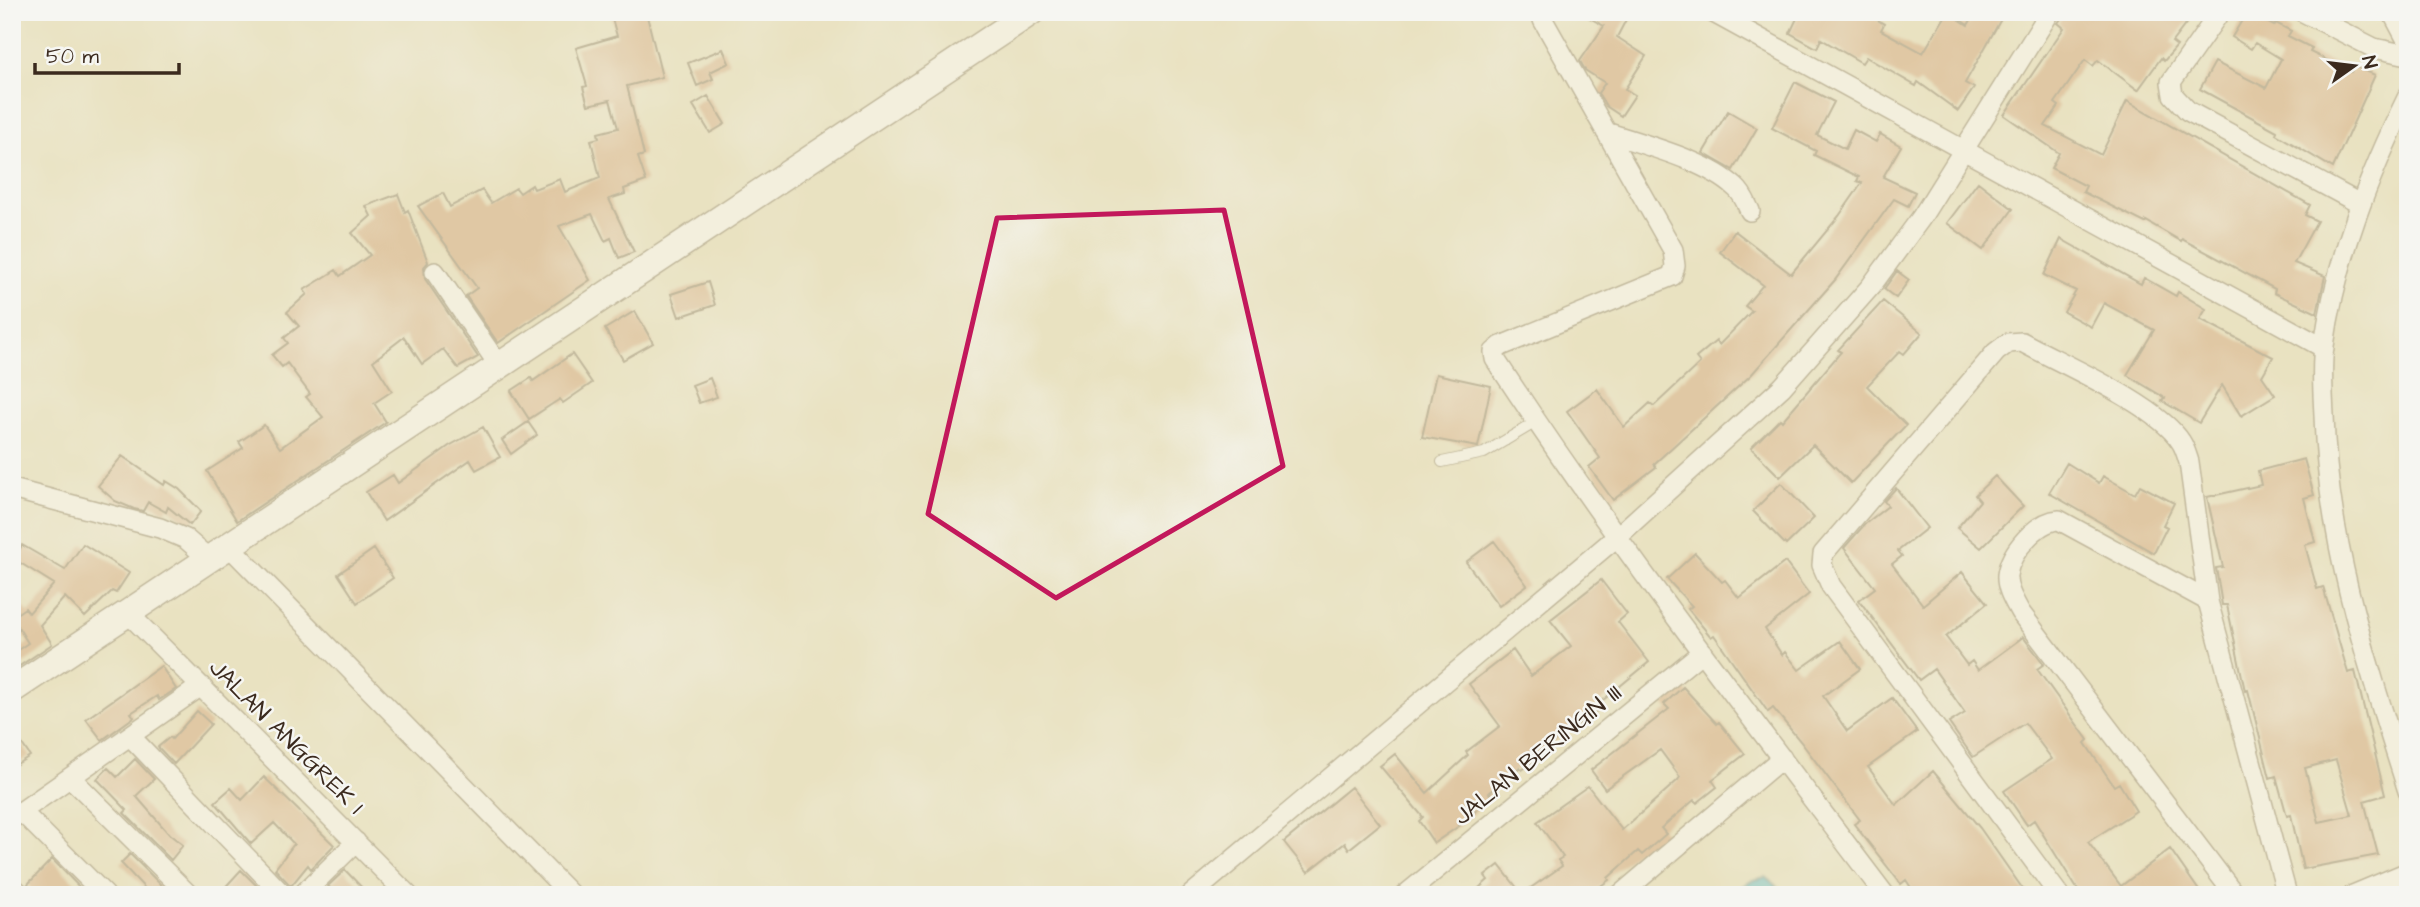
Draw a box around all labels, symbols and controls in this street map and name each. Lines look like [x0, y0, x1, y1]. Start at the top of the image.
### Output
scale bar [35, 32, 178, 76]
north arrow [2318, 32, 2388, 102]
text: 50 m [46, 42, 100, 71]
text: N [2354, 53, 2384, 71]
street label: JALAN ANGGREK 1 [201, 652, 371, 822]
street label: JALAN BERINGIN III [1447, 676, 1629, 834]

